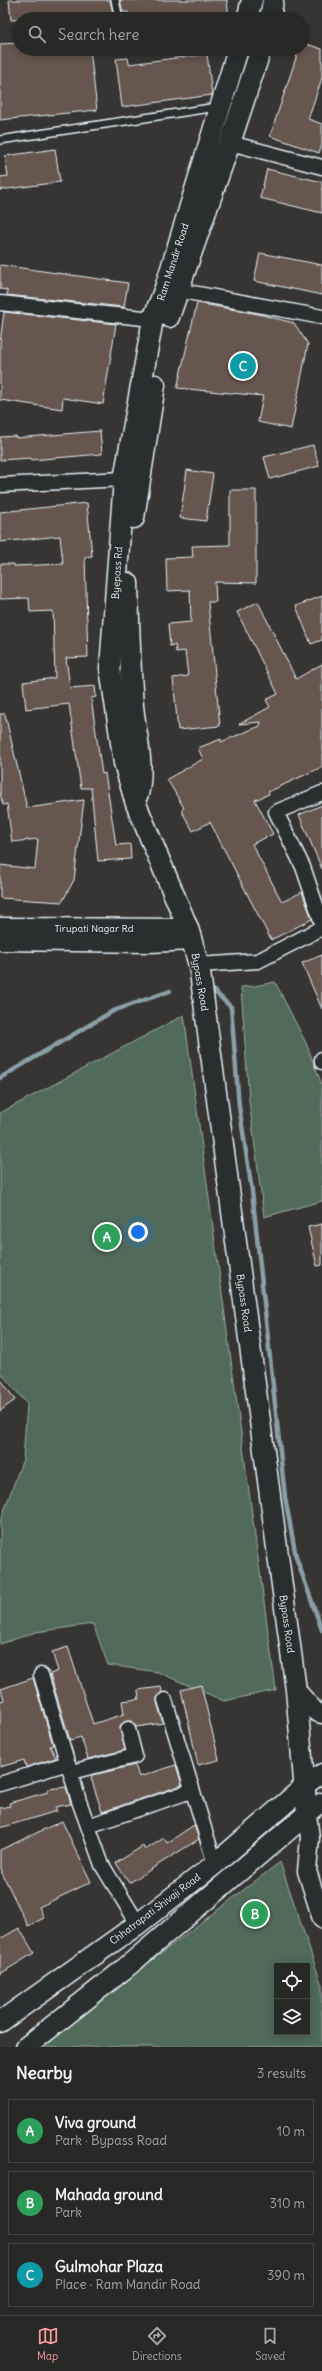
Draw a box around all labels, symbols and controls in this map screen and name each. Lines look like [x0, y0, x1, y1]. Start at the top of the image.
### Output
search box [12, 12, 310, 56]
icon: search [26, 23, 48, 45]
text: Search here [58, 25, 139, 44]
street label: Ram Mandir Road [154, 221, 192, 302]
pin: C [230, 351, 256, 381]
street label: Byepass Rd [109, 546, 125, 600]
street label: Tirupati Nagar Rd [54, 922, 134, 935]
street label: Bypass Road [189, 952, 212, 1012]
pin: A [94, 1222, 120, 1252]
your location [128, 1222, 148, 1242]
street label: Bypass Road [233, 1273, 255, 1333]
street label: Bypass Road [276, 1594, 298, 1654]
street label: Chhatrapati Shivaji Road [107, 1870, 203, 1947]
pin: B [242, 1899, 268, 1929]
map controls [274, 1963, 310, 2035]
button: locate [274, 1963, 310, 1999]
button: layers [274, 1999, 310, 2035]
text: Nearby [16, 2062, 72, 2084]
text: 3 results [257, 2065, 306, 2082]
text: Viva ground [55, 2113, 136, 2132]
text: A [26, 2123, 34, 2140]
text: 10 m [277, 2123, 305, 2140]
text: Park · Bypass Road [55, 2132, 167, 2149]
text: Mahada ground [55, 2185, 163, 2204]
text: B [26, 2195, 34, 2212]
text: 310 m [270, 2195, 305, 2212]
text: Park [55, 2204, 82, 2221]
text: Gulmohar Plaza [55, 2257, 163, 2276]
text: C [26, 2267, 34, 2284]
text: 390 m [267, 2267, 305, 2284]
text: Place · Ram Mandir Road [55, 2276, 201, 2293]
tab: Map [37, 2325, 59, 2363]
tab: Directions [132, 2325, 182, 2363]
tab: Saved [255, 2325, 285, 2363]

